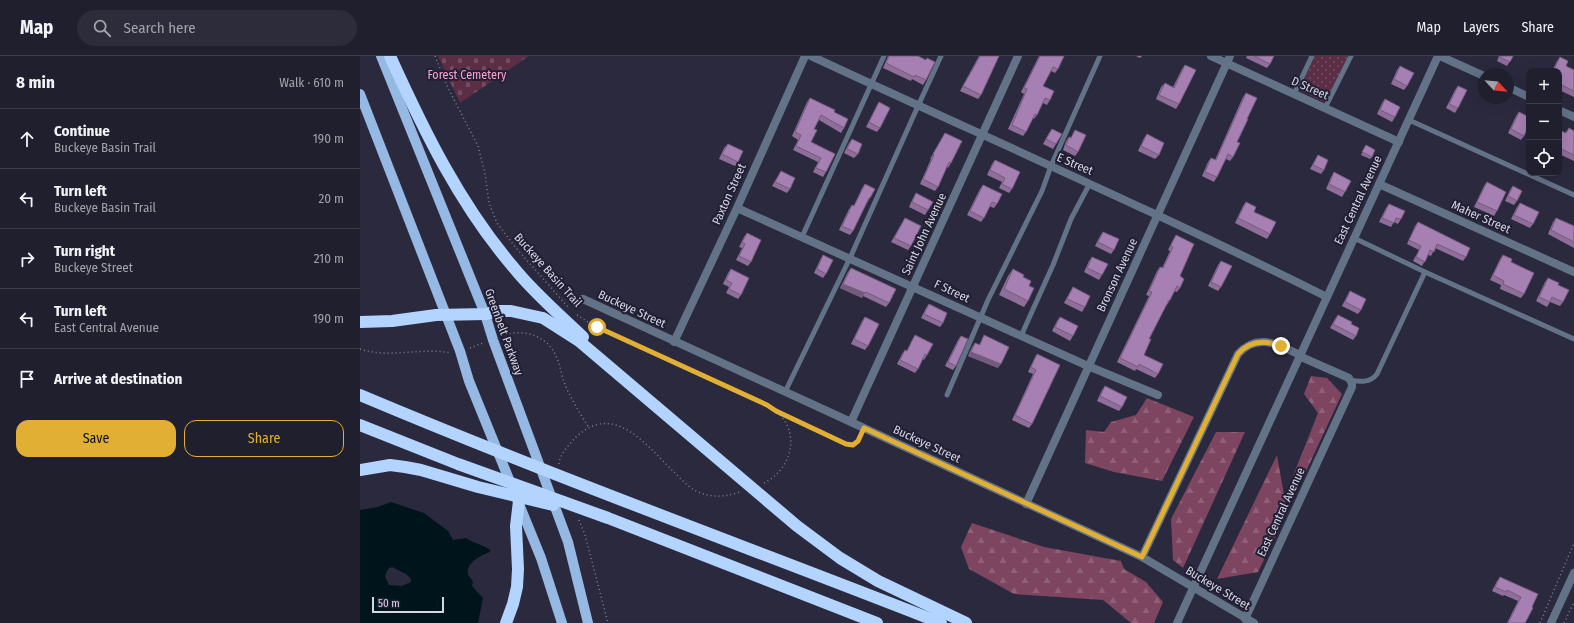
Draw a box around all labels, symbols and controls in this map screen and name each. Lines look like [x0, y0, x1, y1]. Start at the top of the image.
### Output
search box [77, 10, 357, 46]
text: Map [20, 16, 53, 39]
icon: search [91, 17, 113, 39]
text: Search here [123, 19, 196, 37]
text: Map [1417, 19, 1441, 36]
text: Layers [1463, 19, 1499, 36]
text: Share [1521, 19, 1554, 36]
park label: Forest Cemetery [428, 68, 507, 82]
north arrow [1478, 68, 1514, 104]
map controls [1526, 68, 1562, 176]
button: + [1526, 68, 1562, 104]
text: 8 min [16, 72, 55, 93]
street label: D Street [1289, 74, 1331, 102]
text: Walk · 610 m [279, 75, 344, 90]
button: − [1526, 104, 1562, 140]
text: Continue [54, 122, 110, 140]
icon: ahead [16, 128, 38, 150]
text: 190 m [313, 131, 344, 146]
text: Buckeye Basin Trail [54, 140, 156, 155]
button: locate [1526, 140, 1562, 176]
street label: E Street [1055, 150, 1095, 178]
street label: East Central Avenue [1331, 153, 1385, 247]
street label: Paxton Street [709, 161, 749, 227]
text: Turn left [54, 182, 107, 200]
icon: left [16, 188, 38, 210]
text: 20 m [318, 191, 344, 206]
street label: Saint John Avenue [899, 191, 949, 277]
street label: Maher Street [1449, 198, 1513, 236]
text: Buckeye Basin Trail [54, 200, 156, 215]
street label: Buckeye Basin Trail [511, 230, 585, 310]
street label: Bronson Avenue [1094, 236, 1140, 314]
text: Turn right [54, 242, 115, 260]
icon: right [16, 248, 38, 270]
text: 210 m [314, 251, 344, 266]
text: Buckeye Street [54, 260, 133, 275]
street label: F Street [932, 277, 972, 305]
street label: Greenbelt Parkway [482, 287, 526, 378]
street label: Buckeye Street [596, 287, 668, 331]
text: Turn left [54, 302, 107, 320]
icon: left [16, 308, 38, 330]
text: 190 m [313, 311, 344, 326]
route start [588, 318, 606, 336]
text: East Central Avenue [54, 320, 159, 335]
route end [1272, 337, 1290, 355]
icon: arrive [16, 368, 38, 390]
text: Arrive at destination [54, 370, 182, 388]
button: Save [16, 420, 176, 457]
button: Share [184, 420, 344, 457]
street label: Buckeye Street [891, 422, 963, 466]
street label: East Central Avenue [1254, 465, 1308, 559]
street label: Buckeye Street [1183, 563, 1253, 613]
scale bar [372, 595, 444, 614]
text: 50 m [378, 597, 400, 610]

